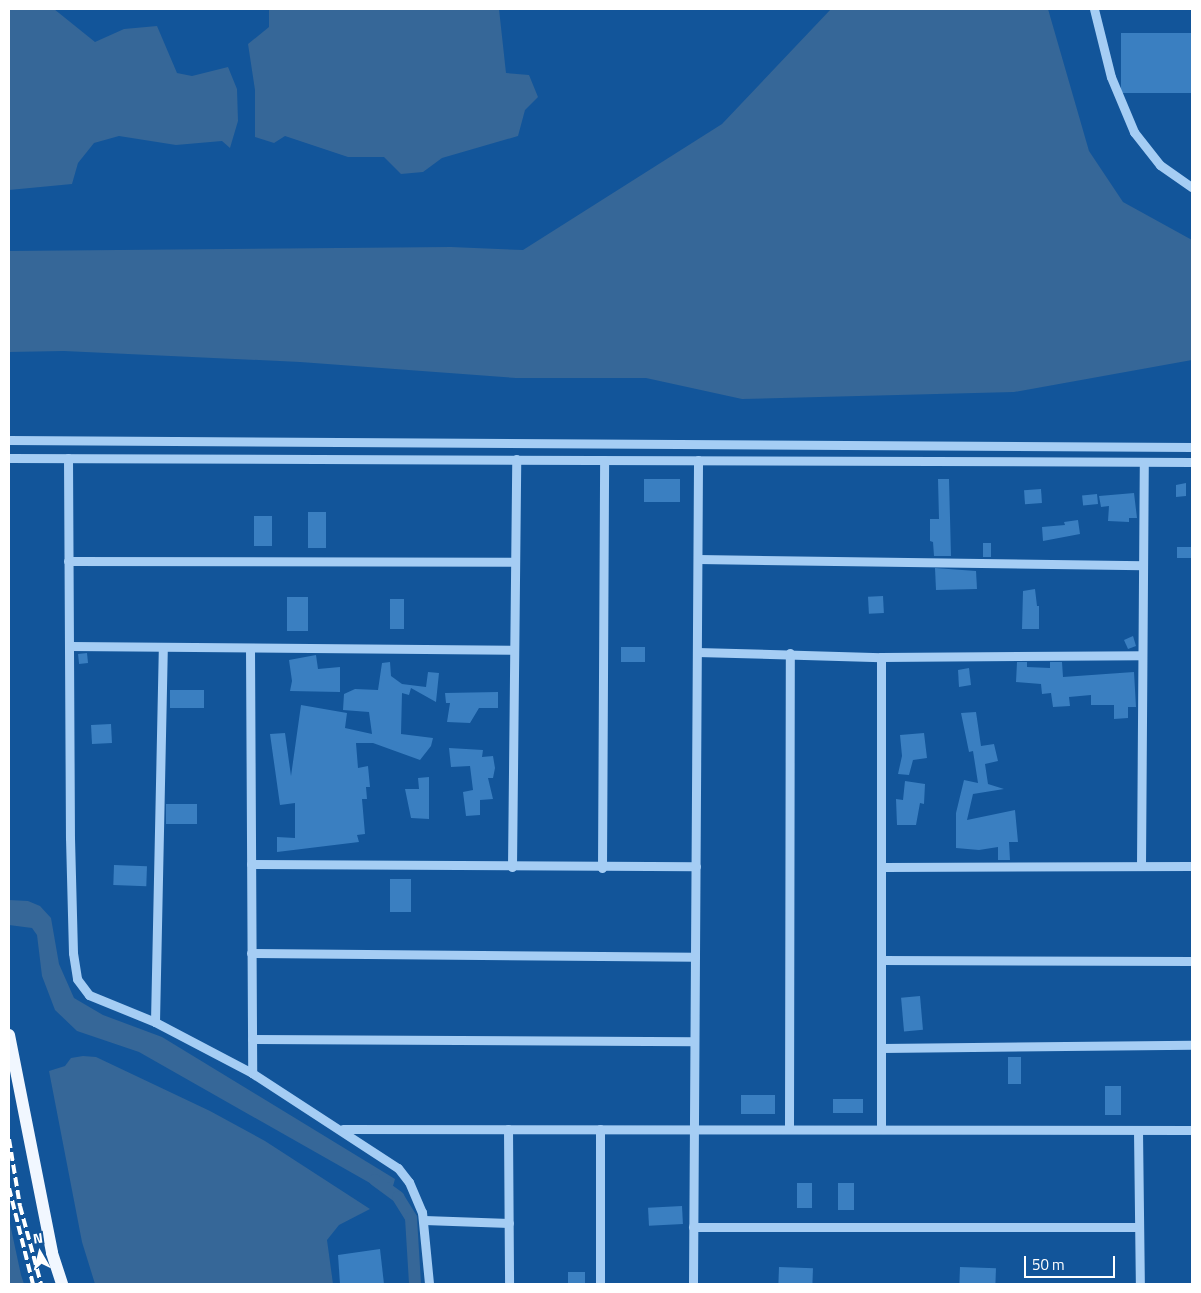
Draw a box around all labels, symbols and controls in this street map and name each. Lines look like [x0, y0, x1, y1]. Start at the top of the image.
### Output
text: N [32, 1227, 44, 1249]
north arrow [15, 1228, 65, 1278]
scale bar [1026, 1246, 1117, 1278]
text: 50 m [1032, 1253, 1065, 1276]

